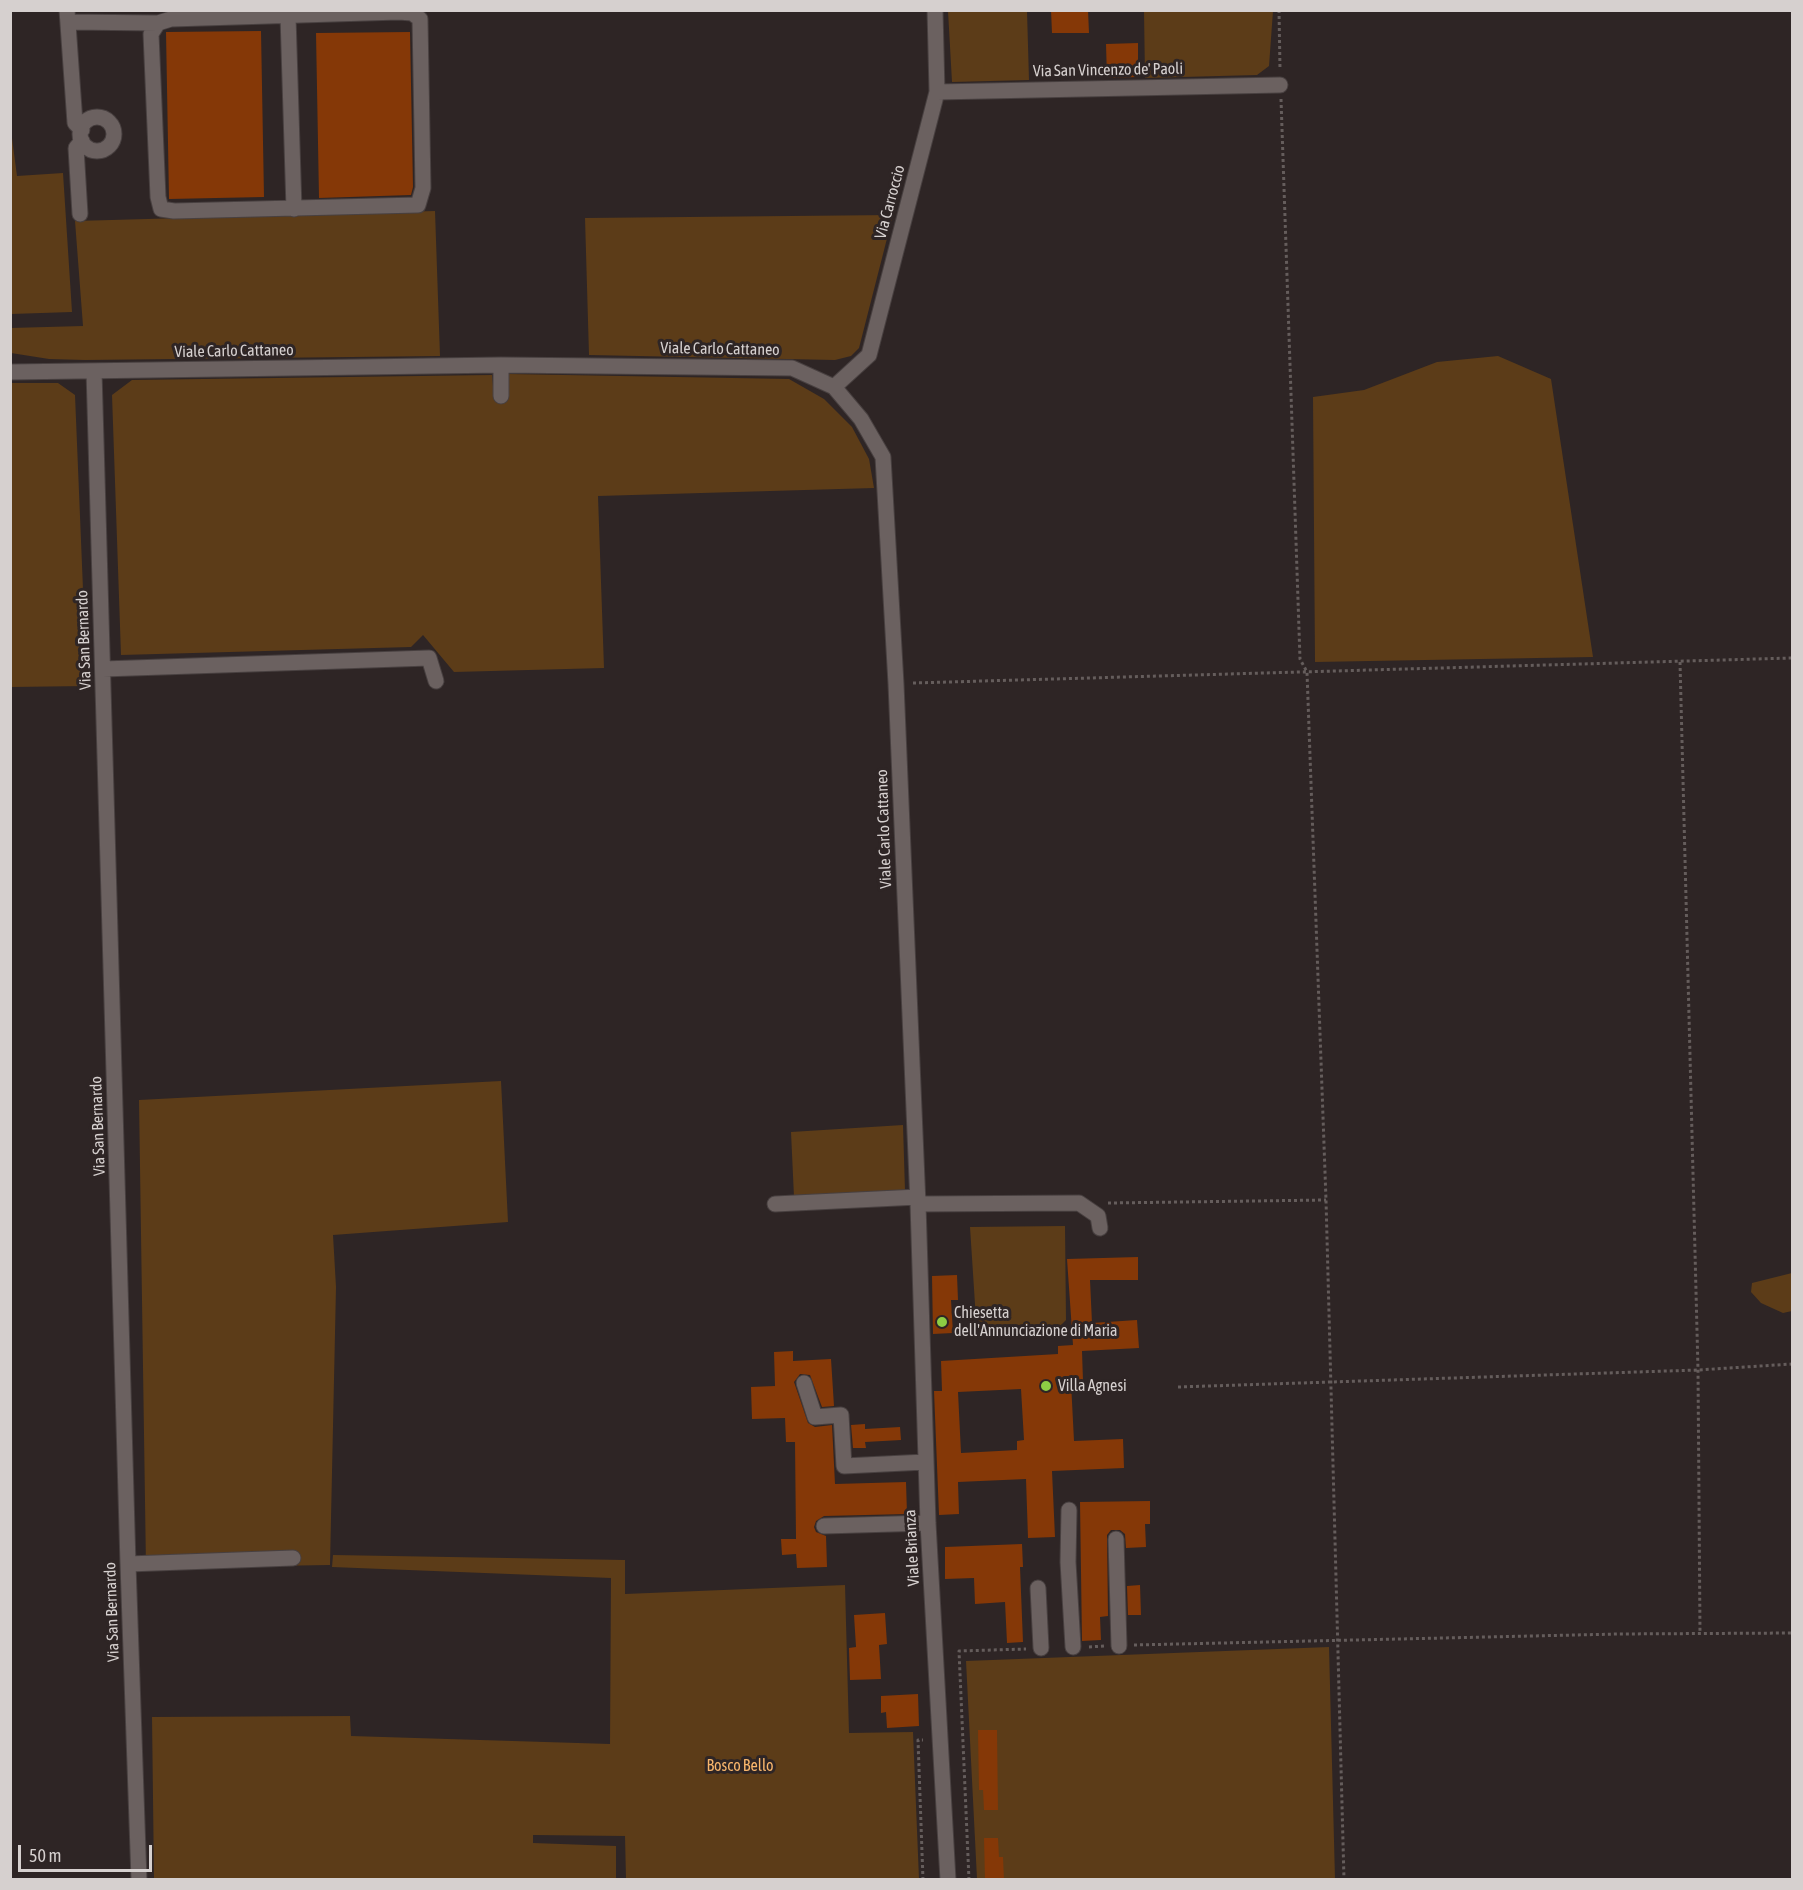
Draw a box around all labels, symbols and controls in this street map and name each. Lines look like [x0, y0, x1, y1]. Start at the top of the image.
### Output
street label: Via San Vincenzo de' Paoli [1033, 59, 1183, 81]
street label: Via Carroccio [871, 163, 909, 241]
street label: Viale Carlo Cattaneo [660, 338, 780, 360]
street label: Viale Carlo Cattaneo [174, 340, 294, 362]
street label: Via San Bernardo [73, 590, 95, 690]
street label: Viale Carlo Cattaneo [872, 769, 896, 889]
street label: Via San Bernardo [87, 1076, 109, 1176]
place label: Chiesetta dell'Annunciazione di Maria [954, 1303, 1117, 1341]
marker: Chiesetta dell'Annunciazione di Maria [935, 1315, 949, 1329]
place label: Villa Agnesi [1058, 1376, 1127, 1396]
marker: Villa Agnesi [1039, 1379, 1053, 1393]
street label: Viale Brianza [900, 1509, 924, 1587]
street label: Via San Bernardo [101, 1562, 123, 1662]
park label: Bosco Bello [706, 1756, 774, 1776]
scale bar [21, 1833, 154, 1871]
text: 50 m [29, 1845, 61, 1866]

